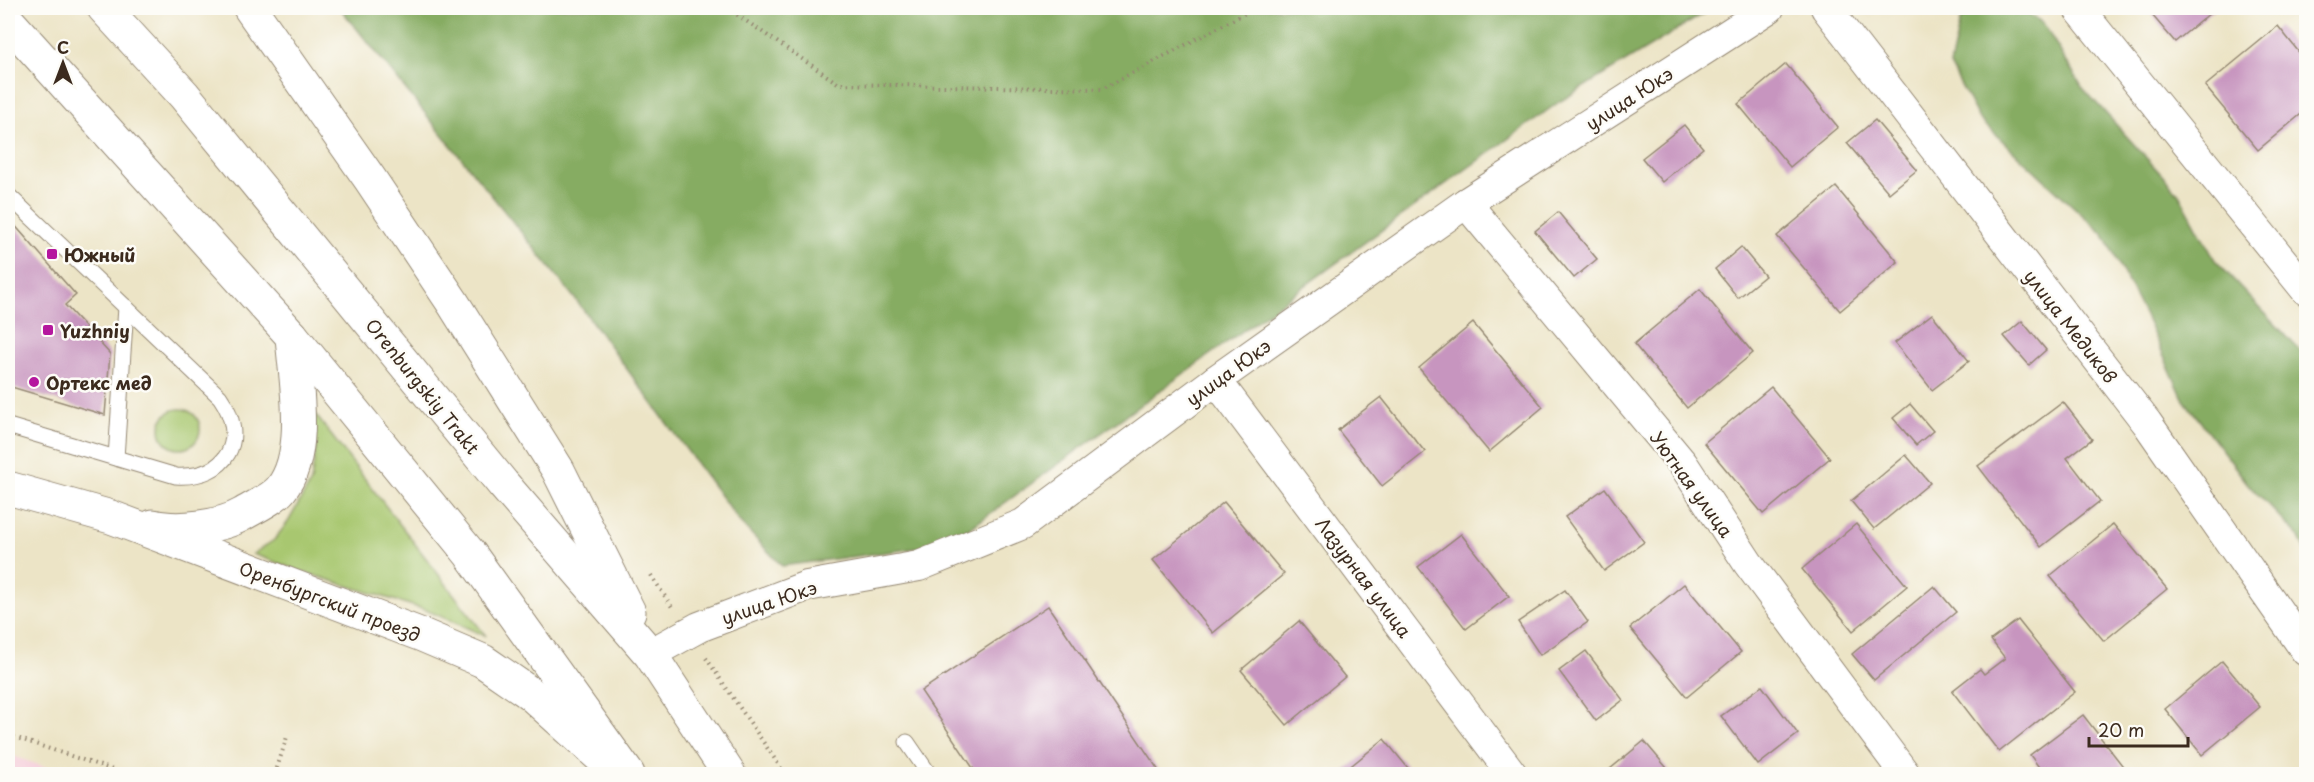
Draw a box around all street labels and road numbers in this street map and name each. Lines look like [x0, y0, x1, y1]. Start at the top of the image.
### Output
street label: улица Юкэ [1580, 60, 1678, 136]
street label: улица Медиков [2018, 263, 2124, 389]
street label: Orenburgskiy Trakt [360, 312, 486, 460]
street label: улица Юкэ [1180, 332, 1276, 412]
street label: Уютная улица [1644, 425, 1740, 543]
street label: Лазурная улица [1310, 511, 1419, 643]
street label: Оренбургский проезд [235, 554, 425, 648]
street label: улица Юкэ [718, 573, 820, 631]

